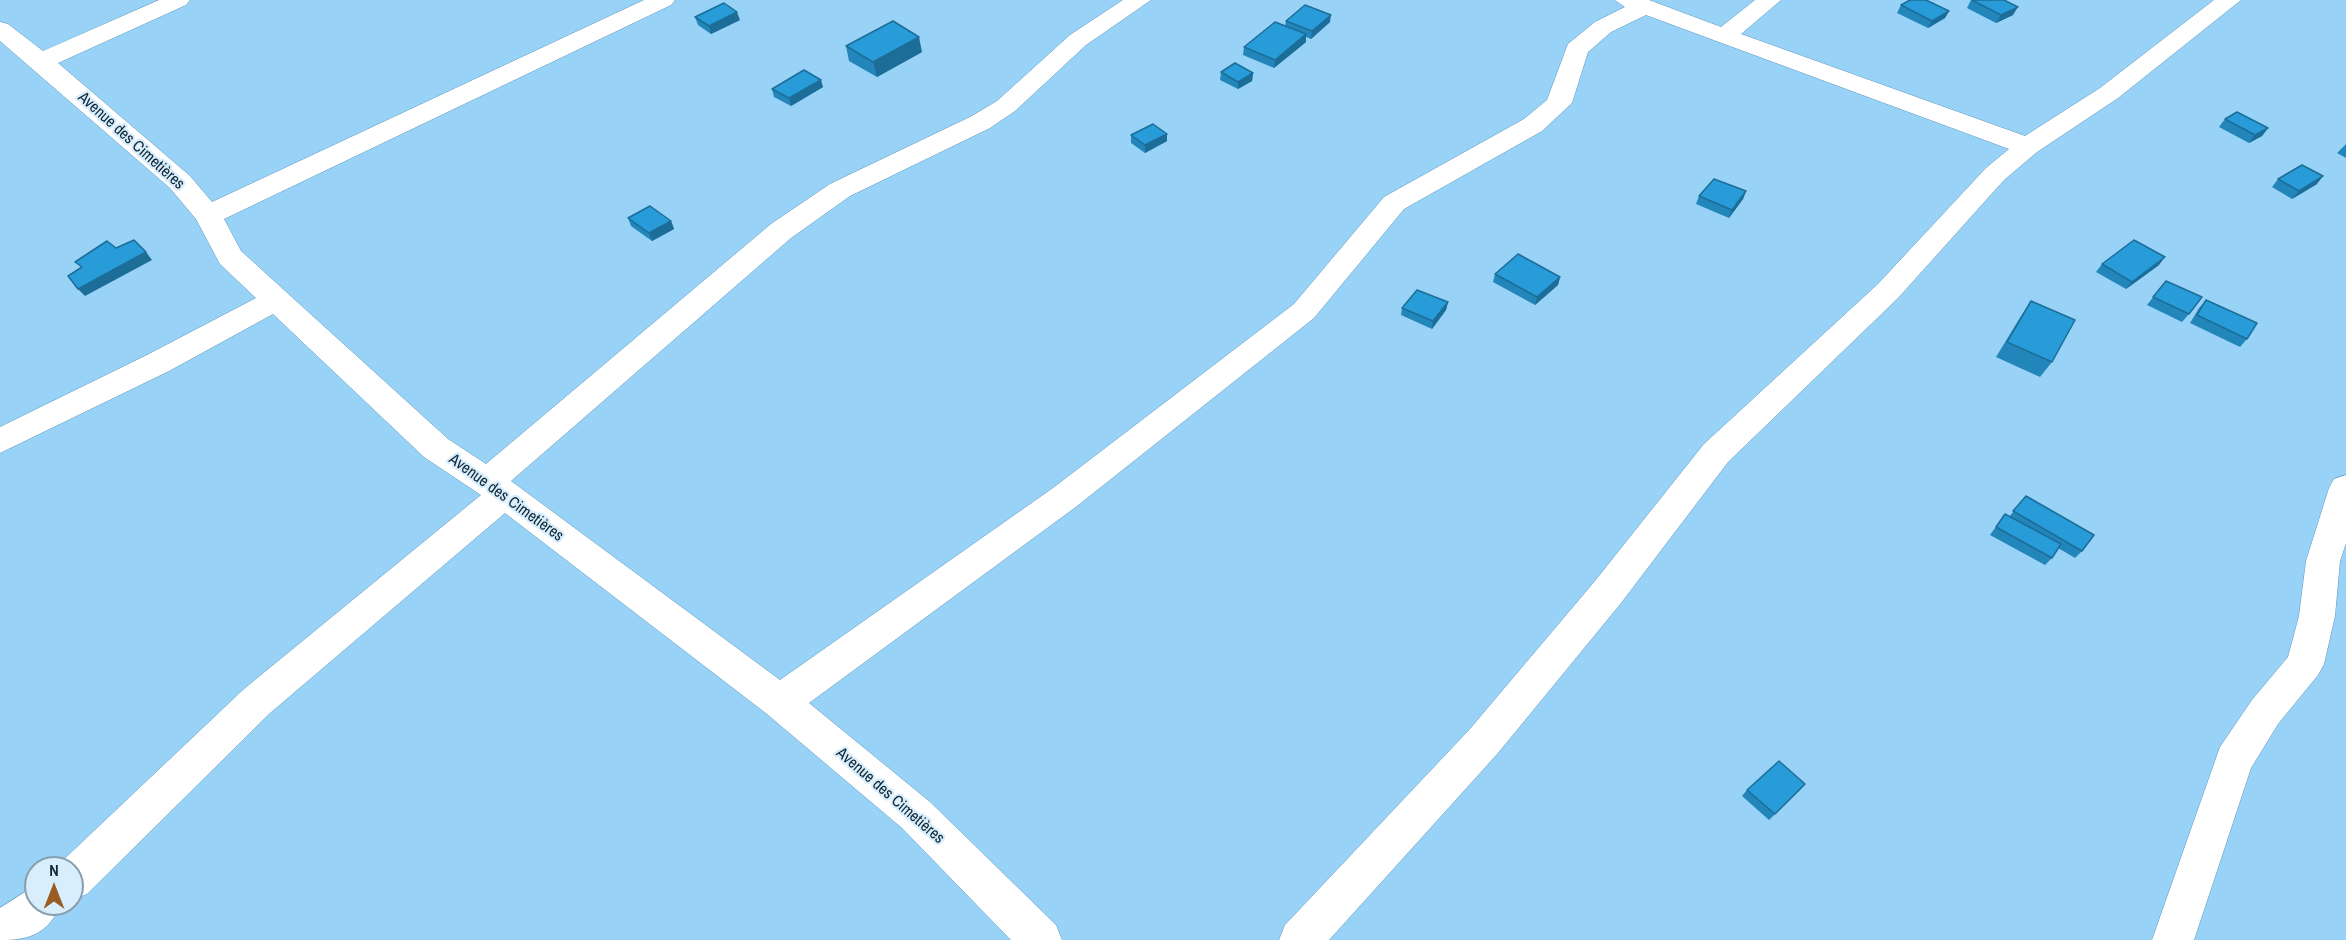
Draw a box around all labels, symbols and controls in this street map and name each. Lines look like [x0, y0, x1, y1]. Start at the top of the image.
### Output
street label: Avenue des Cimetières [74, 88, 188, 194]
street label: Avenue des Cimetières [445, 450, 567, 546]
street label: Avenue des Cimetières [832, 744, 948, 848]
north arrow [24, 856, 84, 916]
text: N [49, 859, 59, 881]

